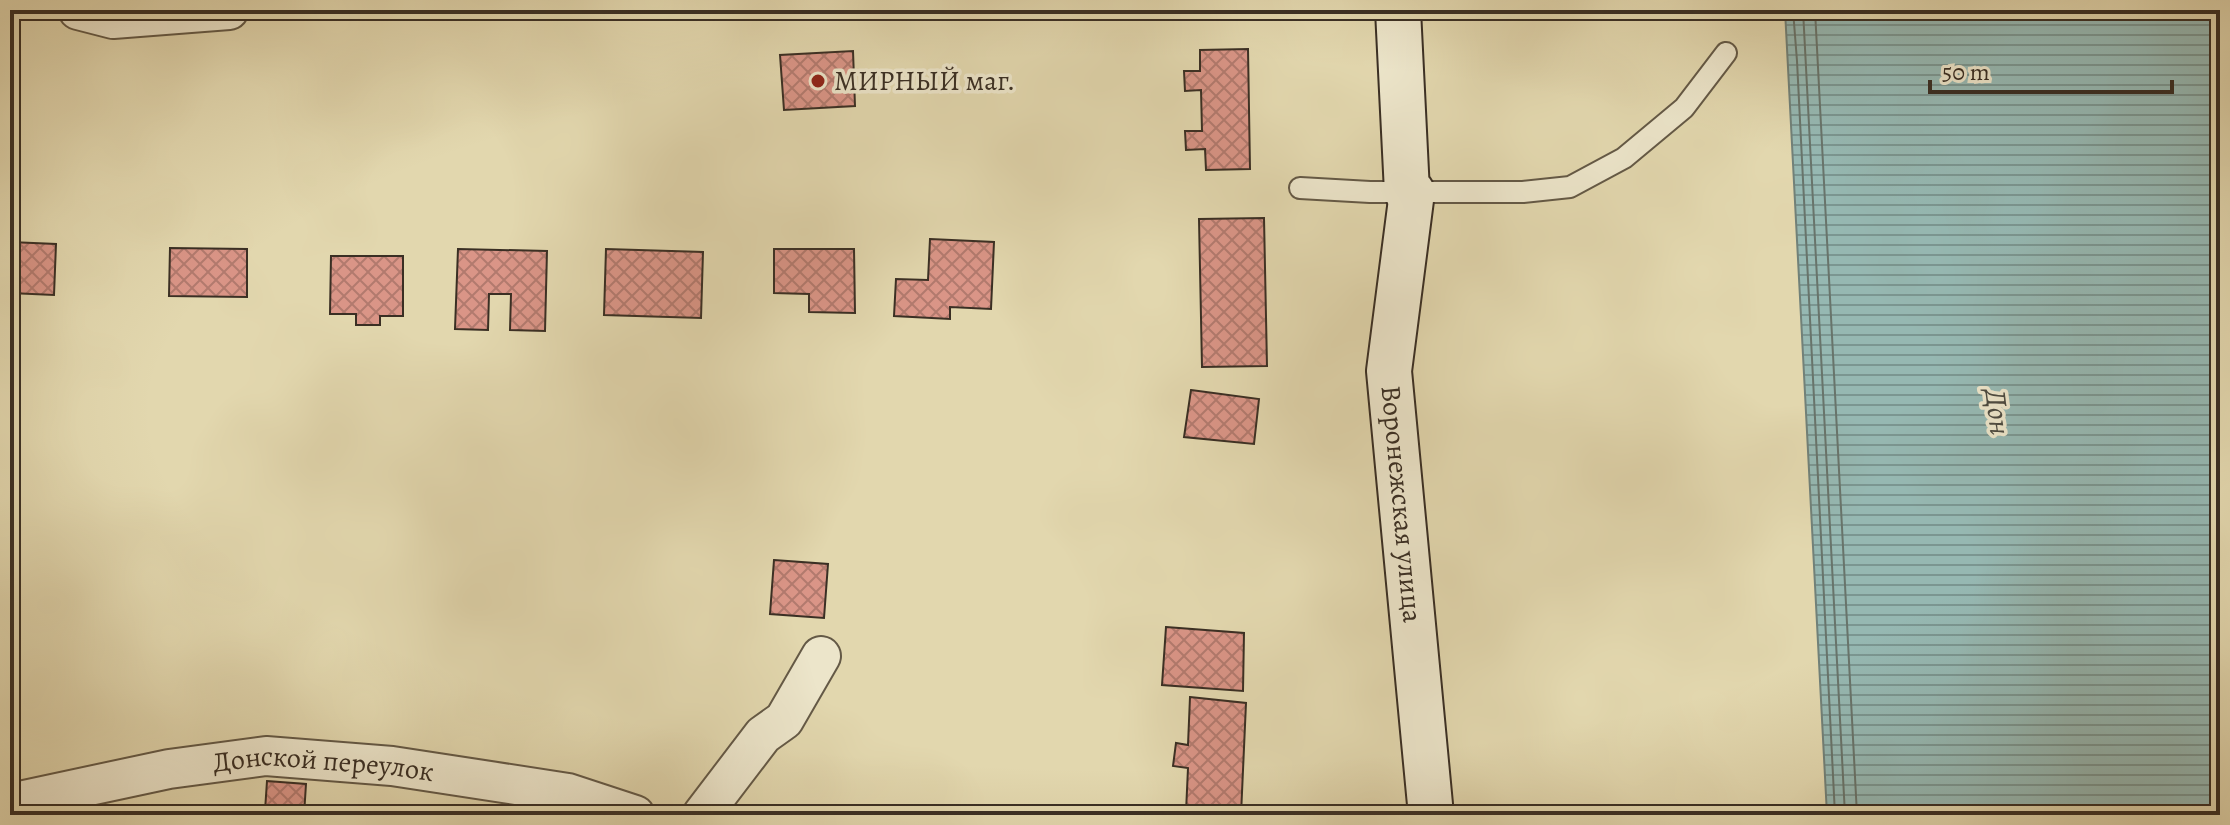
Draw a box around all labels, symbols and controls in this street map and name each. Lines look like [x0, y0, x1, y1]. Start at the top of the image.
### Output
scale bar [1930, 44, 2172, 94]
text: 50 m [1942, 56, 1990, 88]
place label: МИРНЫЙ маг. [834, 62, 1015, 100]
marker: МИРНЫЙ маг. [809, 72, 827, 90]
street label: Воронежская улица [1371, 384, 1432, 624]
water label: Дон [1975, 385, 2021, 437]
street label: Донской переулок [210, 737, 437, 791]

